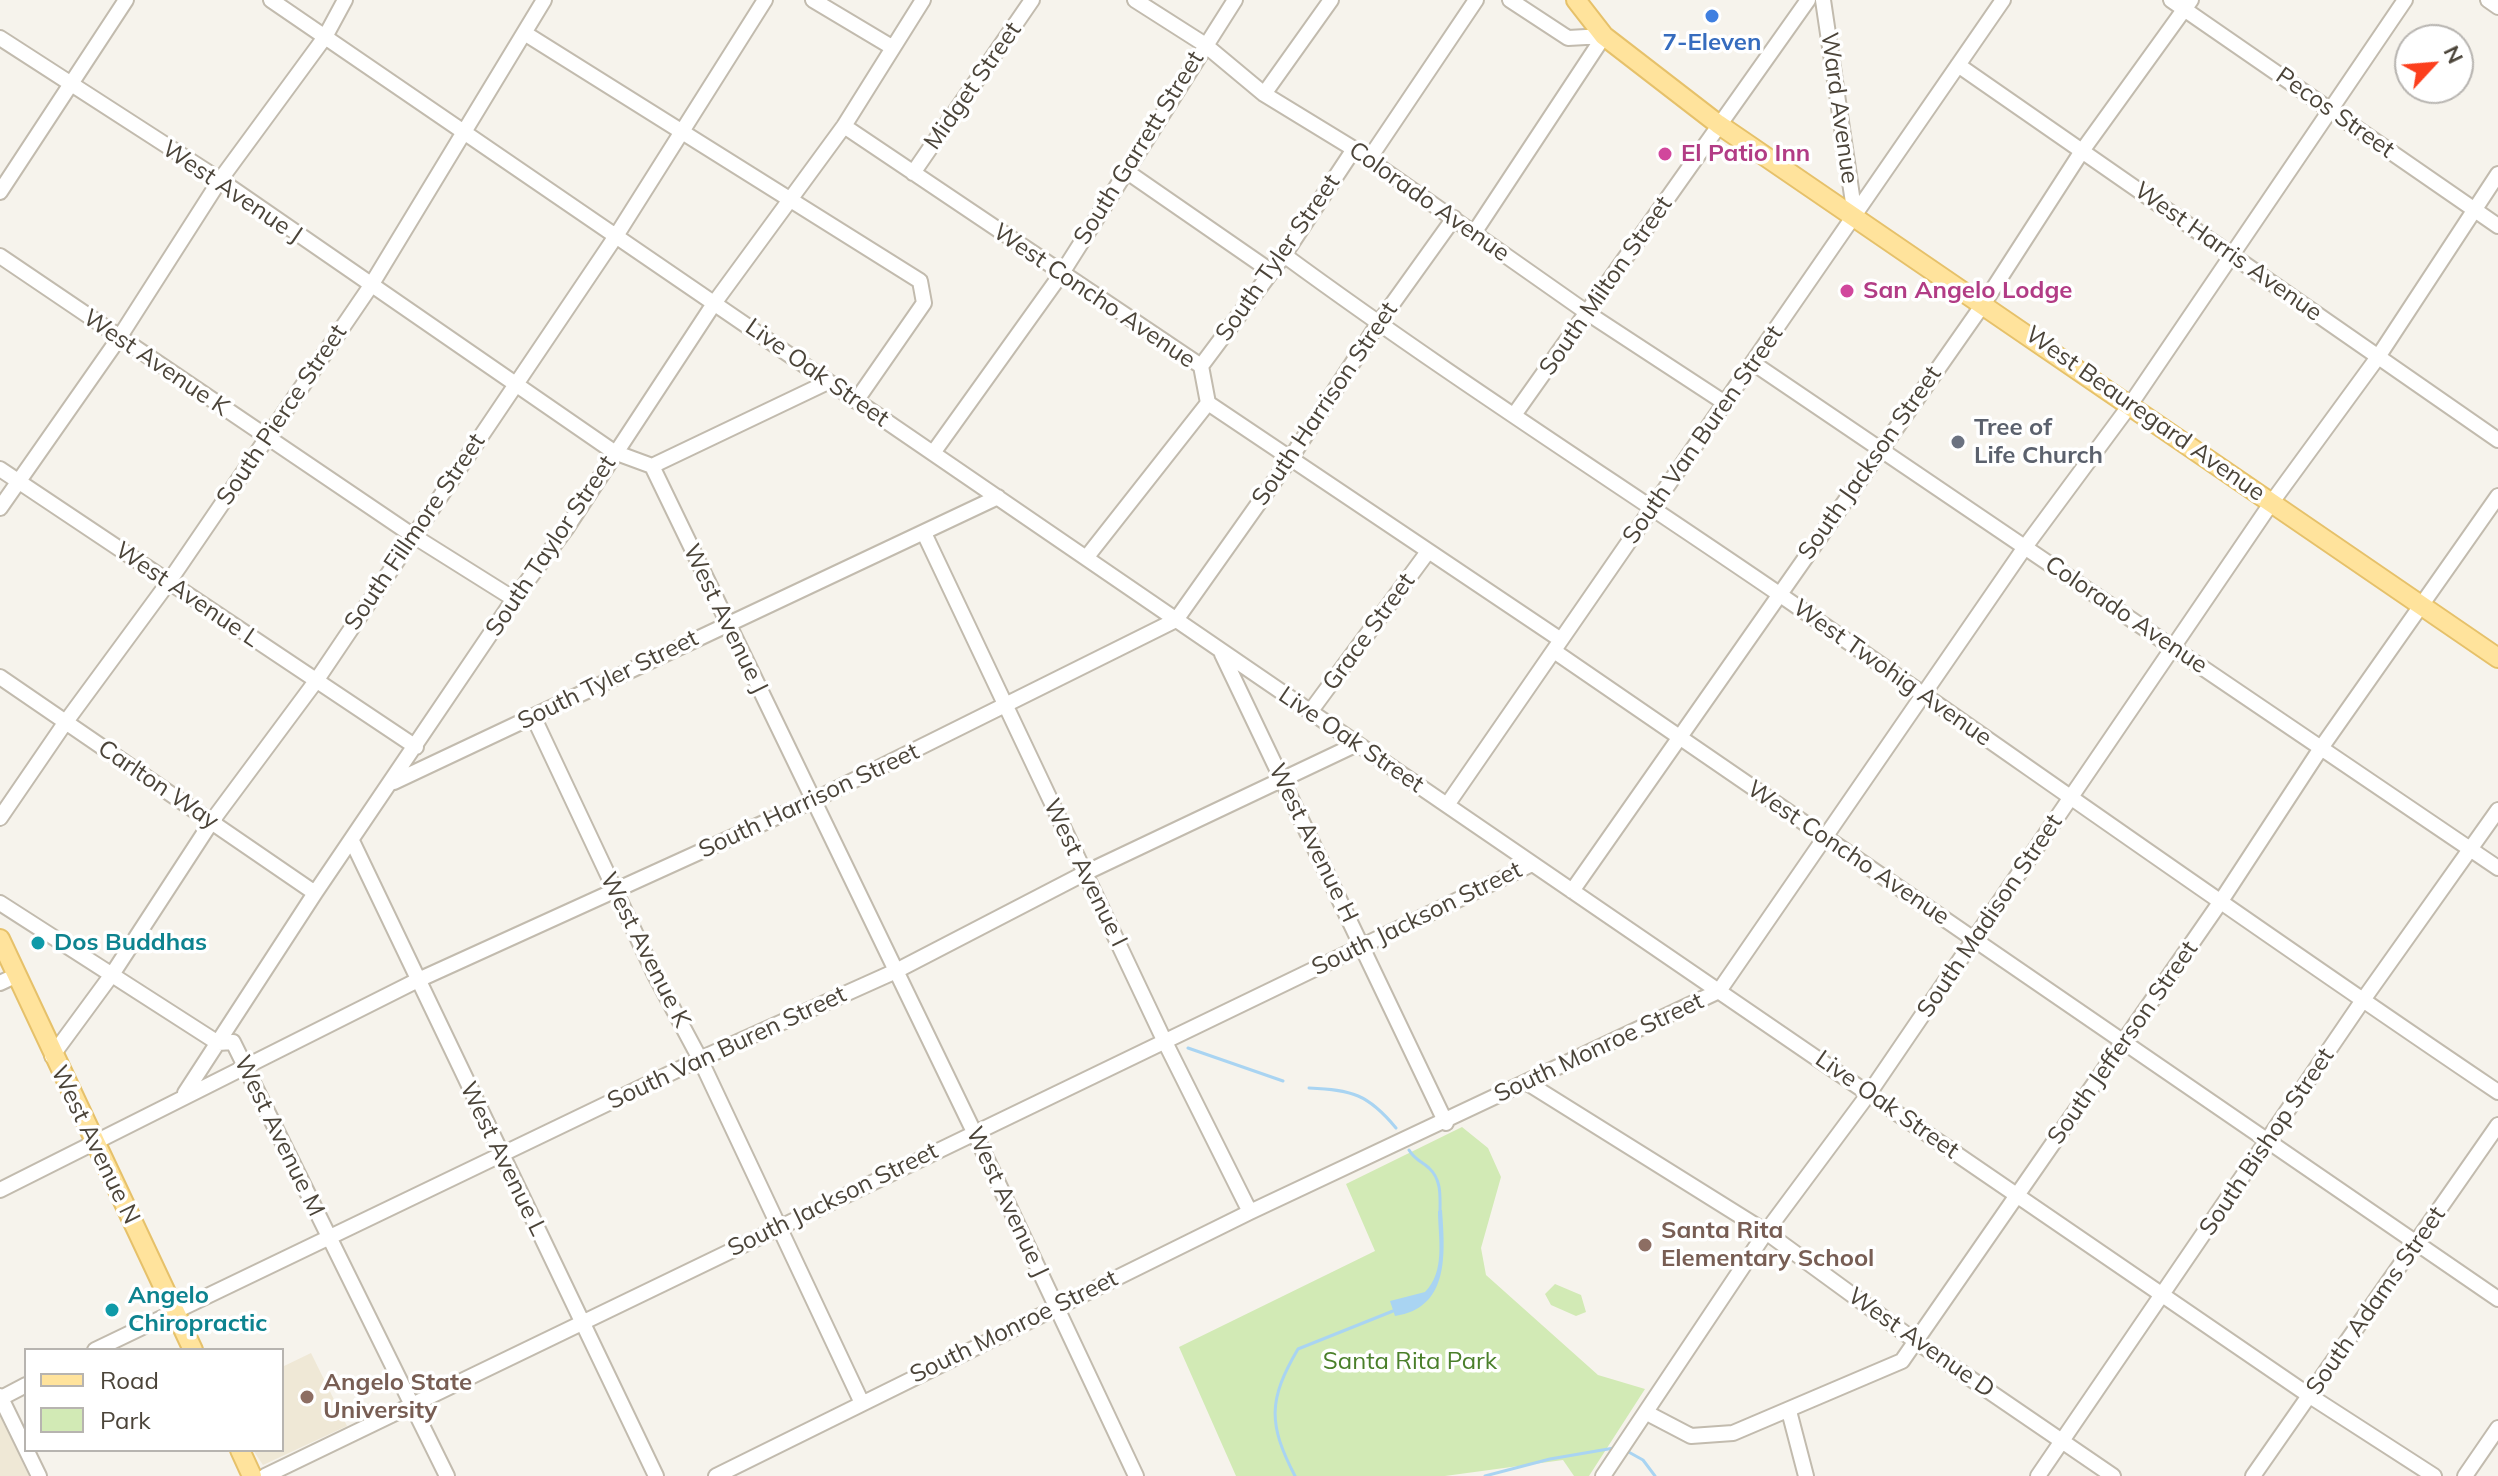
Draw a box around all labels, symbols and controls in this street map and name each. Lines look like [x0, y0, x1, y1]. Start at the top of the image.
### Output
marker: 7-Eleven [1703, 7, 1721, 25]
street label: Midget Street [918, 17, 1028, 155]
north arrow [2394, 24, 2474, 104]
place label: 7-Eleven [1663, 29, 1761, 57]
street label: Ward Avenue [1814, 30, 1864, 186]
text: N [2438, 41, 2470, 68]
street label: South Garrett Street [1068, 46, 1210, 250]
street label: Pecos Street [2270, 62, 2400, 164]
street label: West Avenue J [157, 135, 307, 249]
street label: Colorado Avenue [1343, 136, 1515, 268]
place label: El Patio Inn [1681, 140, 1810, 168]
marker: El Patio Inn [1656, 145, 1674, 163]
street label: South Tyler Street [1210, 169, 1346, 347]
street label: West Harris Avenue [2129, 176, 2327, 328]
street label: South Milton Street [1533, 191, 1679, 381]
street label: West Concho Avenue [987, 218, 1201, 374]
place label: San Angelo Lodge [1863, 277, 2072, 305]
marker: San Angelo Lodge [1838, 282, 1856, 300]
street label: South Harrison Street [1246, 297, 1404, 511]
street label: West Avenue K [78, 304, 234, 422]
street label: Live Oak Street [740, 313, 894, 433]
street label: South Pierce Street [211, 319, 353, 511]
street label: South Van Buren Street [1617, 320, 1789, 550]
street label: West Beauregard Avenue [2020, 320, 2270, 508]
street label: South Jackson Street [1792, 361, 1948, 565]
place label: Tree of Life Church [1974, 414, 2103, 470]
street label: South Fillmore Street [339, 428, 491, 636]
marker: Tree of Life Church [1949, 433, 1967, 451]
street label: South Taylor Street [480, 450, 622, 642]
street label: West Avenue L [109, 536, 265, 654]
street label: West Avenue J [676, 540, 774, 698]
street label: Colorado Avenue [2039, 550, 2213, 680]
street label: Grace Street [1317, 568, 1421, 696]
street label: West Twohig Avenue [1787, 593, 1997, 753]
street label: South Tyler Street [513, 624, 703, 736]
street label: Live Oak Street [1273, 681, 1429, 799]
street label: Carlton Way [92, 734, 224, 836]
street label: South Harrison Street [694, 737, 924, 865]
street label: West Avenue H [1262, 759, 1364, 927]
street label: West Concho Avenue [1741, 775, 1955, 931]
street label: West Avenue I [1037, 794, 1133, 952]
street label: South Madison Street [1911, 809, 2069, 1023]
street label: South Jackson Street [1307, 856, 1527, 982]
street label: West Avenue K [594, 868, 696, 1032]
place label: Dos Buddhas [54, 929, 207, 957]
marker: Dos Buddhas [29, 934, 47, 952]
street label: South Jefferson Street [2042, 936, 2204, 1150]
street label: South Van Buren Street [603, 980, 851, 1116]
street label: South Monroe Street [1490, 987, 1708, 1109]
street label: South Bishop Street [2194, 1043, 2340, 1241]
street label: Live Oak Street [1810, 1045, 1964, 1165]
street label: West Avenue M [228, 1051, 330, 1221]
street label: West Avenue N [44, 1061, 146, 1229]
street label: West Avenue L [453, 1077, 553, 1241]
street label: West Avenue J [960, 1122, 1054, 1282]
street label: South Jackson Street [723, 1137, 943, 1263]
street label: South Adams Street [2300, 1201, 2452, 1401]
place label: Santa Rita Elementary School [1661, 1217, 1874, 1273]
marker: Santa Rita Elementary School [1636, 1236, 1654, 1254]
street label: South Monroe Street [905, 1264, 1123, 1390]
place label: Angelo Chiropractic [128, 1282, 267, 1338]
street label: West Avenue D [1842, 1282, 2000, 1404]
marker: Angelo Chiropractic [103, 1301, 121, 1319]
legend [24, 1348, 284, 1452]
park label: Santa Rita Park [1323, 1348, 1497, 1376]
text: Road [100, 1365, 159, 1395]
place label: Angelo State University [323, 1369, 472, 1425]
marker: Angelo State University [298, 1388, 316, 1406]
text: Park [100, 1405, 151, 1435]

